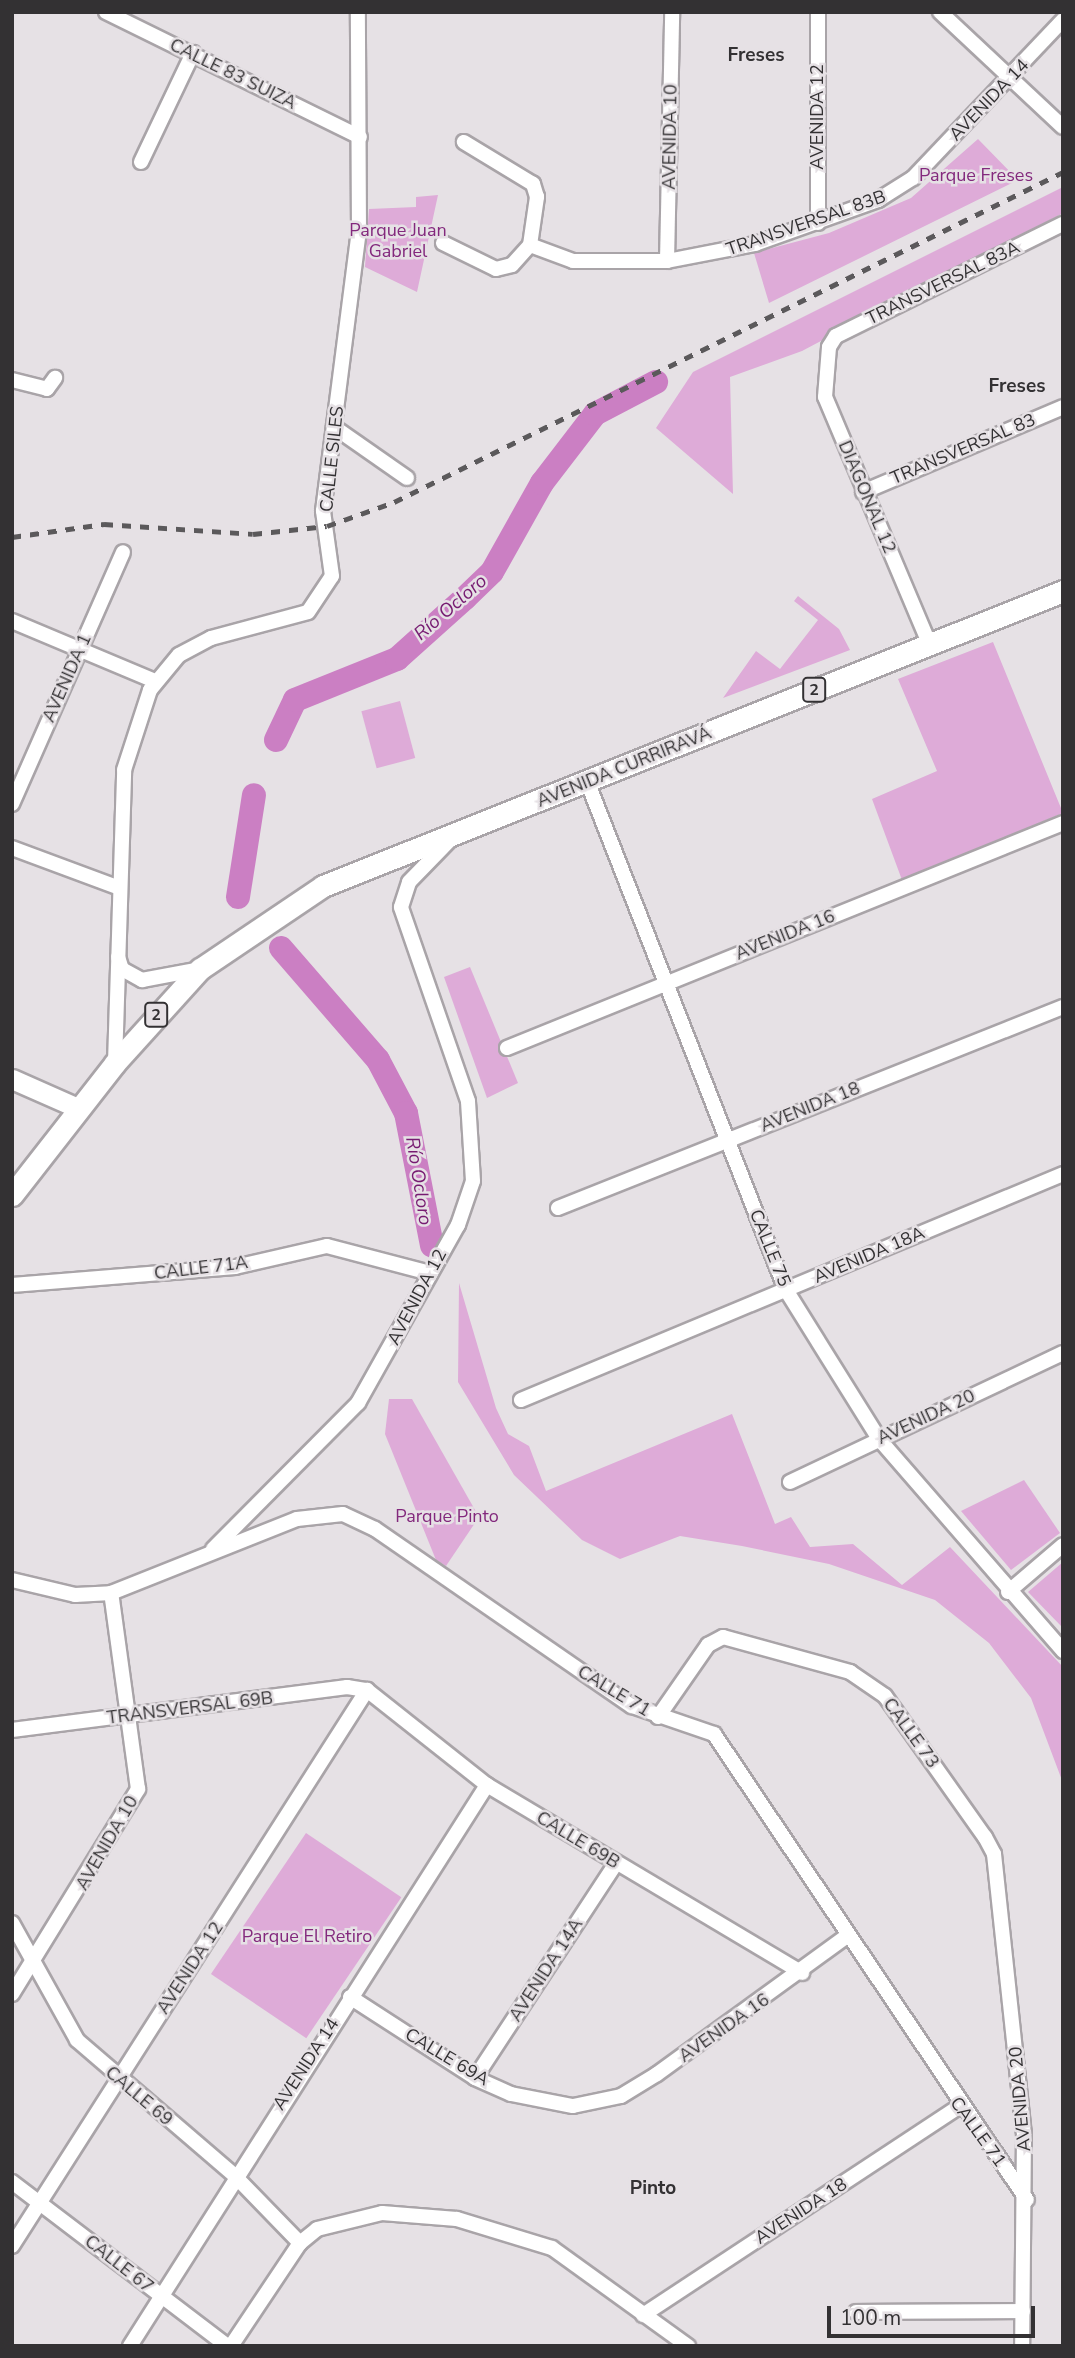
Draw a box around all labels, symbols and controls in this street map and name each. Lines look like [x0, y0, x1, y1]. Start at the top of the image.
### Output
street label: CALLE 83 SUIZA [166, 34, 300, 114]
district label: Freses [728, 45, 784, 67]
street label: AVENIDA 14 [945, 55, 1033, 145]
street label: AVENIDA 12 [806, 64, 828, 170]
street label: AVENIDA 10 [658, 84, 682, 190]
park label: Parque Freses [919, 164, 1033, 186]
street label: TRANSVERSAL 83B [723, 186, 889, 260]
park label: Parque Juan Gabriel [349, 220, 447, 262]
street label: TRANSVERSAL 83A [863, 236, 1023, 330]
district label: Freses [989, 376, 1045, 398]
street label: CALLE SILES [316, 405, 348, 513]
street label: TRANSVERSAL 83 [887, 409, 1039, 489]
street label: DIAGONAL 12 [834, 437, 900, 557]
water label: Río Ocloro [410, 570, 492, 646]
street label: AVENIDA 1 [38, 630, 96, 726]
road number: 2 [802, 678, 826, 702]
street label: AVENIDA CURRIRAVÁ [534, 722, 714, 812]
street label: AVENIDA 16 [732, 905, 838, 965]
road number: 2 [144, 1002, 168, 1028]
street label: AVENIDA 18 [757, 1077, 863, 1137]
water label: Río Ocloro [400, 1135, 436, 1227]
street label: CALLE 75 [745, 1206, 795, 1290]
street label: AVENIDA 18A [810, 1222, 928, 1288]
street label: AVENIDA 12 [383, 1245, 451, 1349]
street label: CALLE 71A [153, 1252, 249, 1284]
street label: AVENIDA 20 [874, 1385, 978, 1449]
park label: Parque Pinto [395, 1505, 499, 1527]
street label: CALLE 71 [574, 1661, 654, 1721]
street label: TRANSVERSAL 69B [106, 1687, 274, 1729]
street label: CALLE 73 [878, 1694, 944, 1772]
street label: AVENIDA 10 [71, 1792, 143, 1894]
street label: CALLE 69B [532, 1807, 624, 1873]
street label: AVENIDA 14A [505, 1914, 587, 2026]
street label: AVENIDA 12 [152, 1918, 228, 2018]
park label: Parque El Retiro [242, 1925, 372, 1947]
street label: AVENIDA 16 [675, 1989, 773, 2067]
street label: AVENIDA 14 [268, 2014, 344, 2114]
street label: CALLE 69A [401, 2023, 493, 2091]
street label: AVENIDA 20 [1005, 2046, 1035, 2152]
street label: CALLE 69 [101, 2062, 177, 2130]
street label: CALLE 71 [945, 2093, 1011, 2171]
street label: AVENIDA 18 [751, 2173, 851, 2249]
district label: Pinto [630, 2178, 676, 2200]
street label: CALLE 67 [80, 2230, 158, 2298]
scale bar [830, 2292, 1038, 2336]
text: 100 m [840, 2304, 901, 2332]

